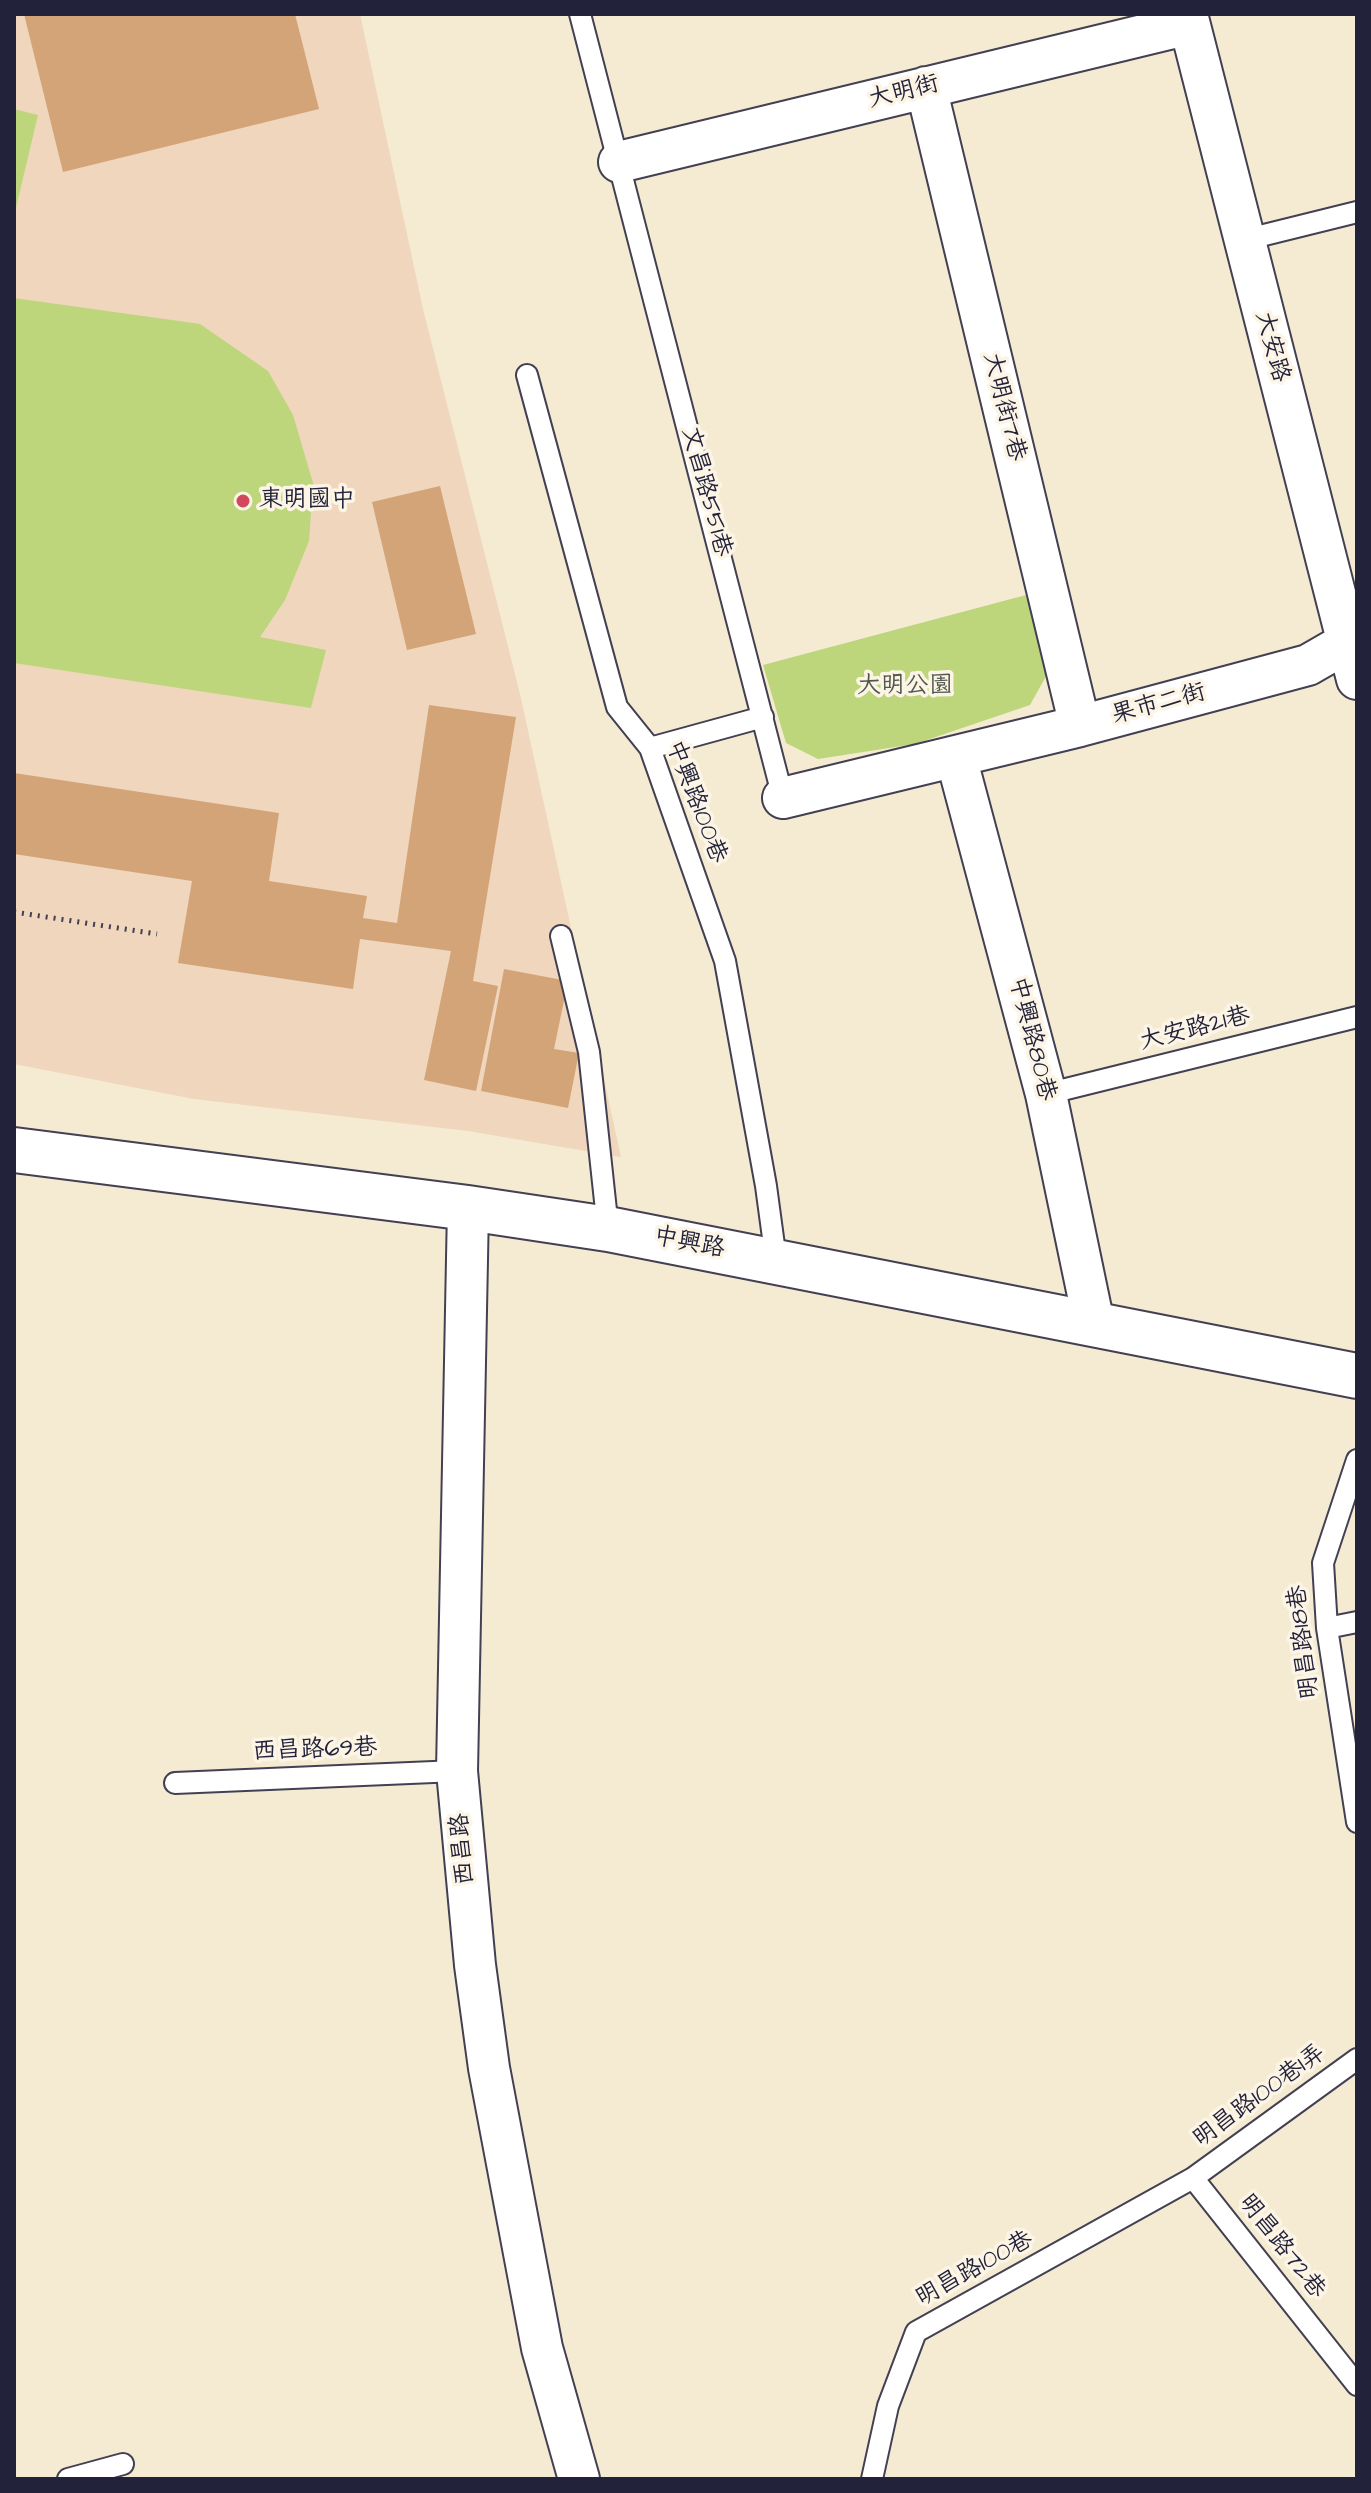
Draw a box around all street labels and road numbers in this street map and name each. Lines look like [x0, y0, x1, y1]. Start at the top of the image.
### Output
street label: 大明街 [866, 70, 942, 116]
street label: 大安路 [1248, 308, 1294, 386]
street label: 大明街7巷 [976, 350, 1030, 464]
street label: 文昌路551巷 [674, 424, 736, 560]
street label: 果市二街 [1109, 679, 1209, 731]
street label: 中興路100巷 [658, 736, 732, 868]
street label: 中興路80巷 [1002, 974, 1060, 1104]
street label: 大安路21巷 [1137, 1002, 1253, 1058]
street label: 中興路 [651, 1223, 727, 1265]
street label: 明昌路18巷 [1284, 1583, 1326, 1701]
street label: 西昌路69巷 [252, 1734, 378, 1768]
street label: 西昌路 [447, 1812, 481, 1886]
street label: 明昌路100巷1弄 [1188, 2039, 1332, 2155]
street label: 明昌路72巷 [1231, 2189, 1331, 2305]
street label: 明昌路100巷 [911, 2226, 1039, 2314]

